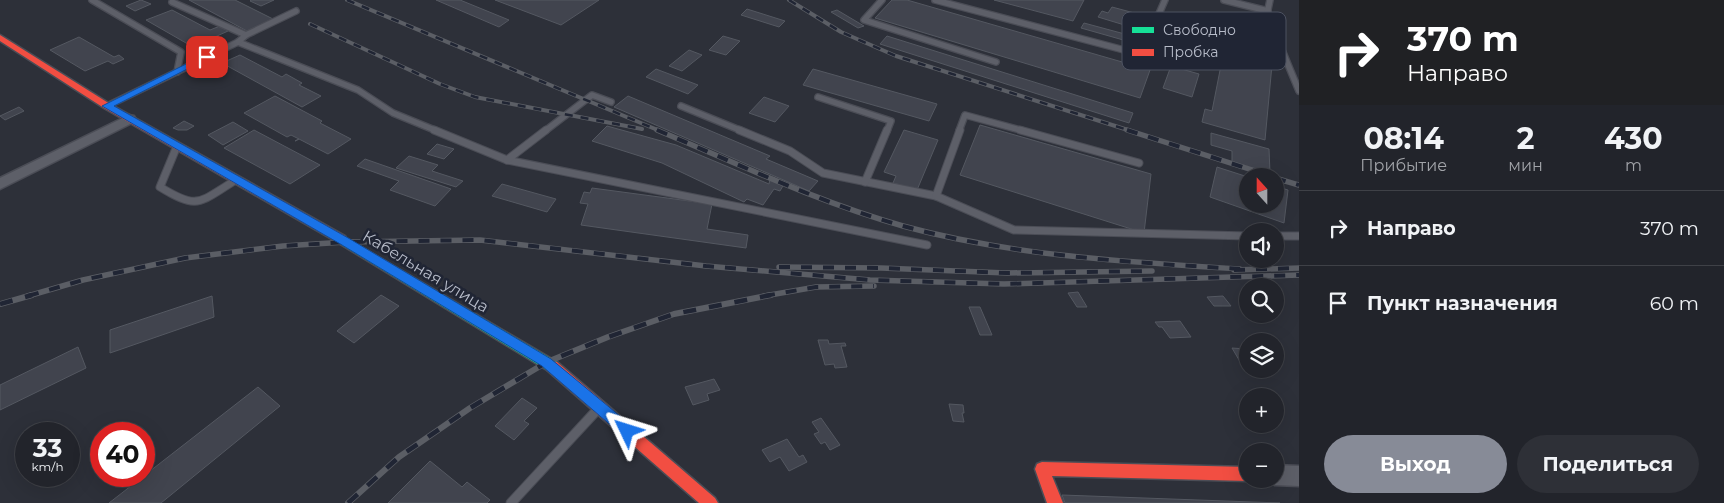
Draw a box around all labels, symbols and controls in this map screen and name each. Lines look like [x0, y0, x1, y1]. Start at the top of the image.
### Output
legend [1122, 12, 1286, 70]
text: 370 m [1407, 17, 1519, 60]
icon: right [1324, 20, 1389, 85]
text: Свободно [1163, 21, 1236, 39]
pin [186, 36, 228, 78]
icon: arrive [193, 43, 221, 71]
text: Пробка [1163, 43, 1218, 61]
text: Направо [1407, 60, 1508, 87]
text: 08:14 [1363, 120, 1444, 157]
text: 2 [1517, 120, 1534, 157]
text: 430 [1604, 120, 1663, 157]
text: Прибытие [1360, 156, 1447, 175]
text: мин [1508, 156, 1543, 175]
text: m [1625, 156, 1642, 175]
north arrow [1239, 168, 1284, 212]
map controls [1239, 168, 1284, 488]
icon: right [1324, 214, 1352, 242]
text: Направо [1367, 217, 1456, 240]
text: 370 m [1640, 217, 1699, 240]
button: sound [1239, 223, 1284, 268]
street label: Кабельная улица [359, 226, 492, 317]
button: search [1239, 278, 1284, 323]
icon: arrive [1324, 289, 1352, 317]
text: Пункт назначения [1367, 292, 1558, 315]
text: 60 m [1650, 292, 1699, 315]
button: layers [1239, 333, 1284, 378]
button: + [1239, 388, 1284, 433]
position arrow [600, 404, 652, 456]
speed limit sign: 40 [90, 422, 155, 487]
text: 33 [33, 433, 62, 463]
button: Выход [1324, 435, 1507, 493]
button: Поделиться [1517, 435, 1699, 493]
button: − [1239, 443, 1284, 488]
text: km/h [31, 459, 64, 474]

